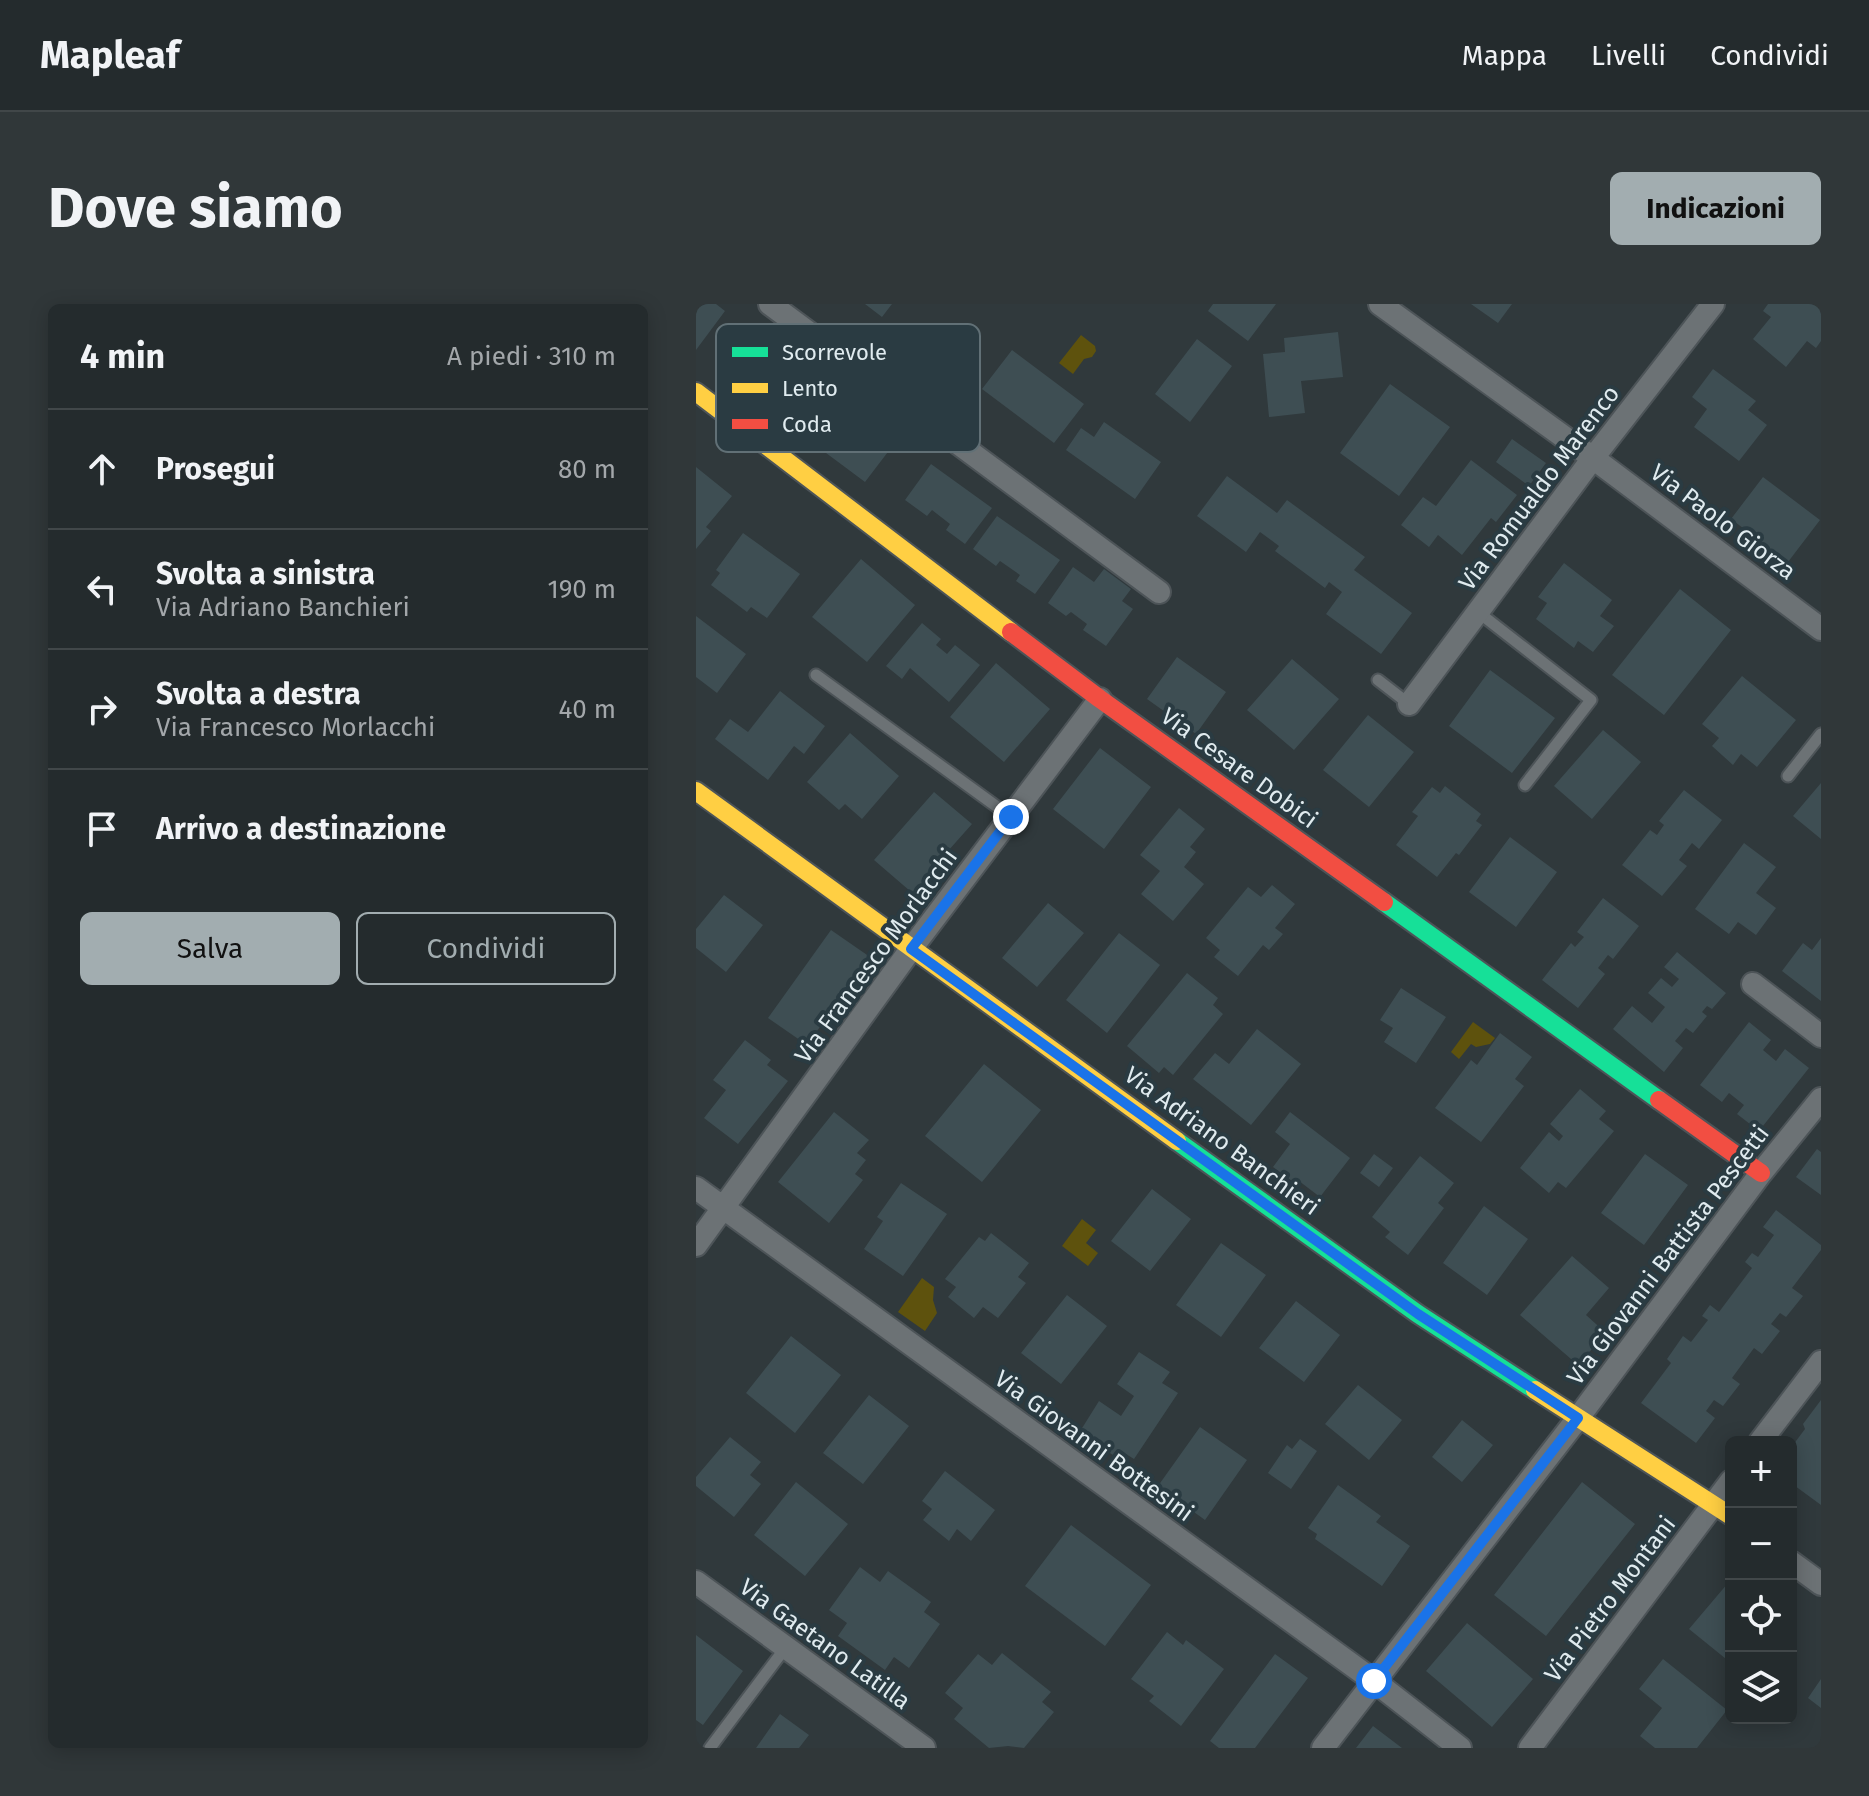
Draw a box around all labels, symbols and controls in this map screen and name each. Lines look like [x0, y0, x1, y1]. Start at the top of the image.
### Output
text: Mapleaf [40, 32, 179, 78]
text: Mappa [1462, 39, 1547, 72]
text: Livelli [1591, 39, 1666, 72]
text: Condividi [1710, 39, 1829, 72]
button: Indicazioni [1610, 172, 1821, 245]
text: Dove siamo [48, 175, 343, 242]
legend [716, 324, 980, 452]
text: 4 min [80, 336, 165, 377]
text: Scorrevole [782, 339, 887, 366]
text: A piedi · 310 m [447, 341, 616, 372]
text: Lento [782, 375, 838, 402]
street label: Via Romualdo Marenco [1453, 380, 1625, 596]
text: Coda [782, 411, 832, 438]
icon: ahead [80, 447, 124, 491]
text: Prosegui [156, 451, 275, 487]
text: 80 m [558, 454, 616, 485]
street label: Via Paolo Giorza [1645, 458, 1801, 586]
text: Svolta a sinistra [156, 556, 375, 592]
icon: left [80, 567, 124, 611]
text: 190 m [547, 574, 616, 605]
text: Via Adriano Banchieri [156, 592, 410, 623]
text: Svolta a destra [156, 676, 361, 712]
icon: right [80, 687, 124, 731]
text: 40 m [558, 694, 616, 725]
street label: Via Cesare Dobici [1155, 702, 1323, 834]
text: Via Francesco Morlacchi [156, 712, 435, 743]
route end [993, 799, 1029, 835]
icon: arrive [80, 807, 124, 851]
text: Arrivo a destinazione [156, 811, 446, 847]
street label: Via Francesco Morlacchi [789, 843, 963, 1069]
button: Salva [80, 912, 340, 985]
button: Condividi [356, 912, 616, 985]
street label: Via Adriano Banchieri [1119, 1061, 1325, 1221]
street label: Via Giovanni Battista Pescetti [1561, 1120, 1775, 1390]
street label: Via Giovanni Bottesini [989, 1365, 1199, 1527]
map controls [1725, 1436, 1797, 1724]
button: + [1725, 1436, 1797, 1508]
button: − [1725, 1508, 1797, 1580]
street label: Via Pietro Montani [1539, 1511, 1681, 1687]
street label: Via Gaetano Latilla [734, 1573, 916, 1715]
button: locate [1725, 1580, 1797, 1652]
button: layers [1725, 1652, 1797, 1724]
route start [1356, 1663, 1392, 1699]

